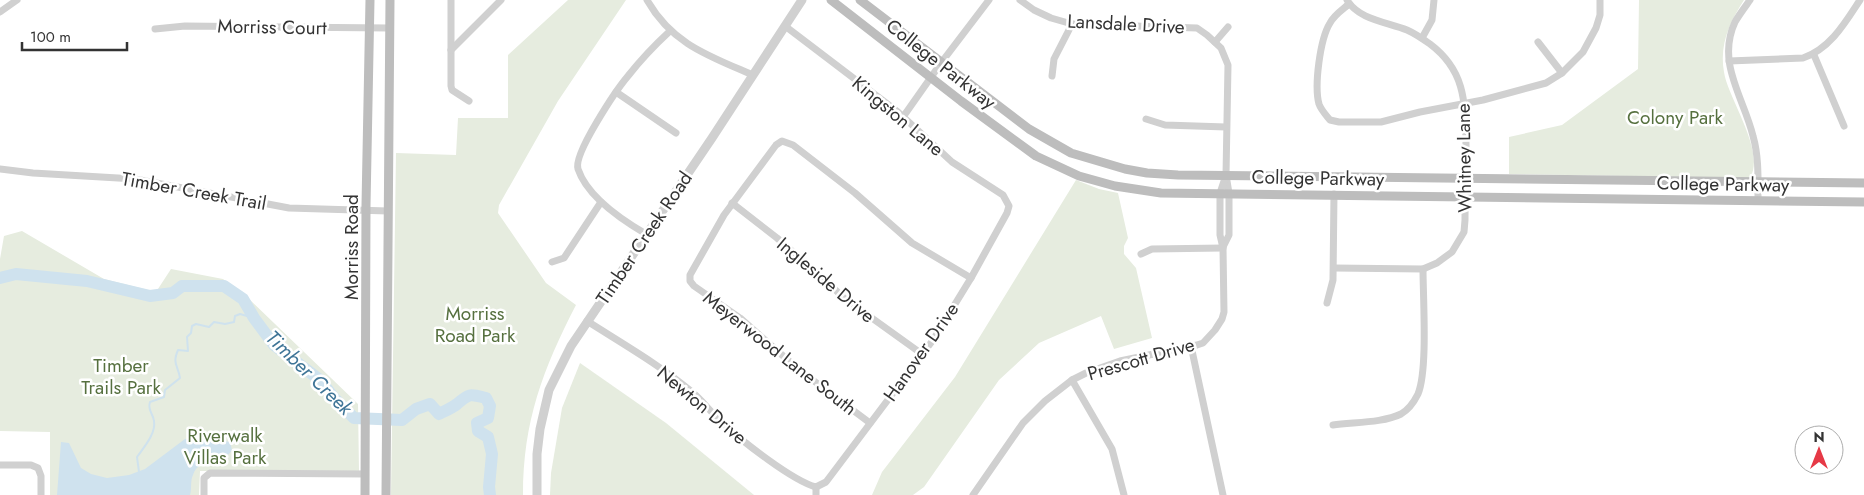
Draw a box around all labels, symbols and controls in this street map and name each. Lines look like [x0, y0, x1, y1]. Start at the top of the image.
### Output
street label: Lansdale Drive [1067, 7, 1186, 41]
street label: Morriss Court [217, 13, 327, 41]
street label: College Parkway [880, 13, 1002, 116]
scale bar [22, 20, 128, 52]
text: 100 m [30, 26, 71, 48]
street label: Kingston Lane [846, 70, 950, 163]
street label: Whitney Lane [1450, 103, 1478, 213]
park label: Colony Park [1627, 104, 1724, 131]
street label: College Parkway [1251, 163, 1385, 193]
street label: Timber Creek Trail [119, 165, 269, 217]
street label: Timber Creek Road [589, 166, 699, 310]
street label: College Parkway [1656, 169, 1790, 199]
street label: Morriss Road [338, 194, 365, 300]
street label: Ingleside Drive [771, 231, 881, 329]
street label: Meyerwood Lane South [698, 284, 862, 422]
street label: Hanover Drive [877, 297, 965, 407]
park label: Morriss Road Park [435, 300, 516, 349]
water label: Timber Creek [259, 324, 360, 423]
street label: Prescott Drive [1084, 331, 1198, 387]
park label: Timber Trails Park [81, 352, 161, 401]
street label: Newton Drive [651, 359, 753, 451]
park label: Riverwalk Villas Park [184, 422, 267, 471]
north arrow [1794, 425, 1844, 475]
text: N [1813, 427, 1825, 447]

